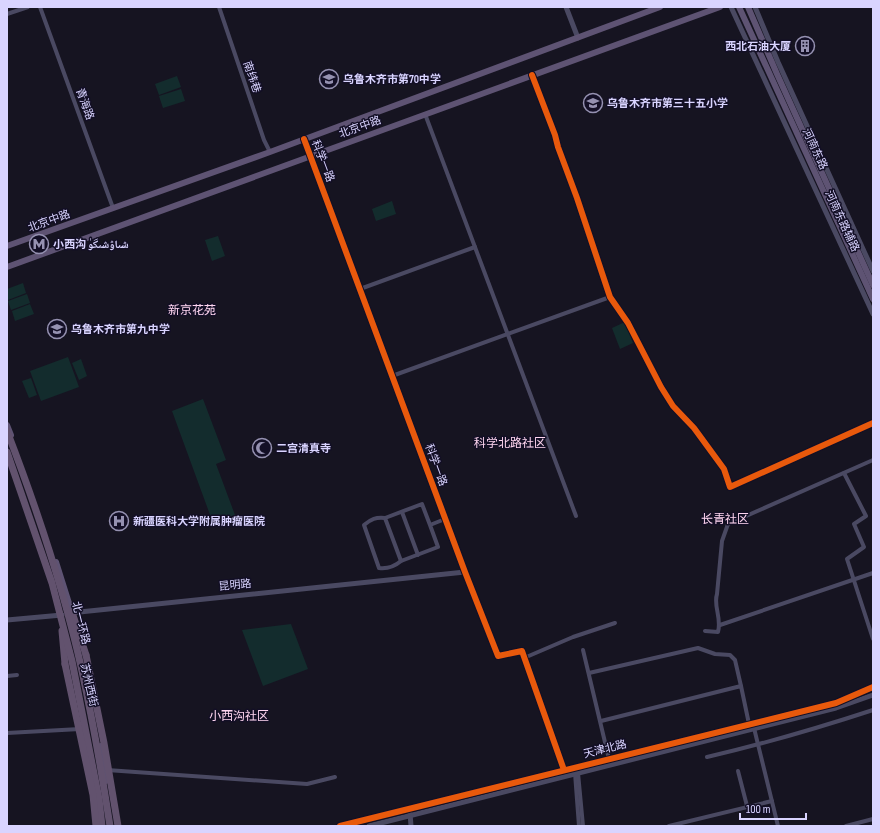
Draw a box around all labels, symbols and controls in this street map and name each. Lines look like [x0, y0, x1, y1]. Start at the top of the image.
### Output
building icon: 西北石油大厦 [794, 35, 816, 57]
place label: 西北石油大厦 [725, 40, 791, 53]
street label: 南纬巷 [240, 59, 264, 95]
school or university icon: 乌鲁木齐市第70中学 [318, 68, 340, 90]
place label: 乌鲁木齐市第70中学 [343, 73, 441, 86]
street label: 青海路 [73, 86, 97, 122]
school or university icon: 乌鲁木齐市第三十五小学 [582, 92, 604, 114]
place label: 乌鲁木齐市第三十五小学 [607, 97, 728, 110]
street label: 北京中路 [337, 113, 383, 141]
street label: 河南东路 [800, 126, 830, 172]
street label: 科学一路 [309, 138, 337, 184]
street label: 河南东路辅路 [822, 188, 862, 254]
street label: 北京中路 [26, 207, 72, 235]
metro station icon: 小西沟 شىاۋشىگۈ [28, 233, 50, 255]
place label: 小西沟 شىاۋشىگۈ [53, 237, 129, 251]
district label: 新京花苑 [168, 303, 216, 318]
school or university icon: 乌鲁木齐市第九中学 [46, 318, 68, 340]
place label: 乌鲁木齐市第九中学 [71, 323, 170, 336]
district label: 科学北路社区 [474, 436, 546, 451]
mosque icon: 二宫清真寺 [251, 437, 273, 459]
place label: 二宫清真寺 [276, 442, 331, 455]
street label: 科学一路 [422, 442, 450, 488]
hospital icon: 新疆医科大学附属肿瘤医院 [108, 510, 130, 532]
district label: 长青社区 [701, 512, 749, 527]
place label: 新疆医科大学附属肿瘤医院 [133, 515, 265, 528]
street label: 昆明路 [218, 577, 252, 593]
street label: 北一环路 [69, 600, 93, 646]
street label: 苏州西街 [78, 662, 100, 708]
district label: 小西沟社区 [209, 709, 269, 724]
street label: 天津北路 [582, 737, 628, 761]
scale bar [740, 795, 806, 821]
text: 100 m [746, 802, 771, 817]

